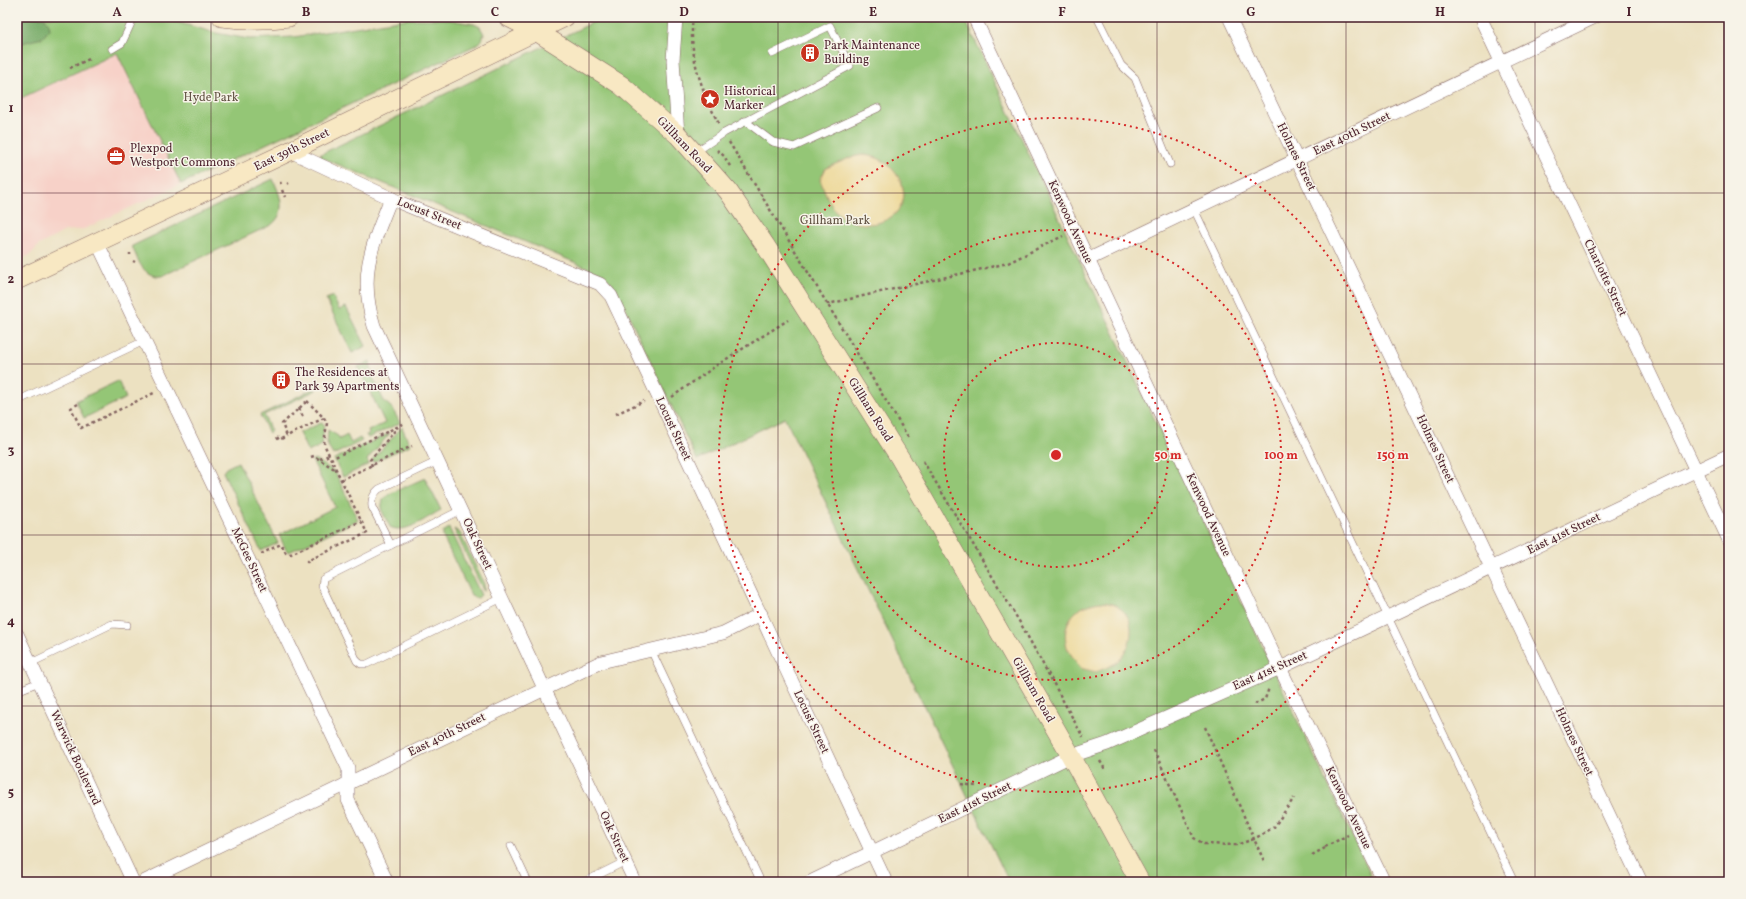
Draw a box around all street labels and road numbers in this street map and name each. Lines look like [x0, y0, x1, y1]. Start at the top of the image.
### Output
street label: East 40th Street [1311, 108, 1393, 160]
street label: Gillham Road [653, 113, 715, 177]
street label: Holmes Street [1273, 120, 1319, 194]
street label: East 39th Street [252, 125, 332, 175]
street label: Kenwood Avenue [1044, 178, 1096, 267]
street label: Locust Street [394, 194, 464, 234]
street label: Charlotte Street [1579, 237, 1631, 319]
street label: Gillham Road [844, 375, 896, 445]
street label: Locust Street [651, 395, 695, 463]
street label: Holmes Street [1412, 412, 1458, 486]
street label: Kenwood Avenue [1182, 471, 1234, 560]
street label: East 41st Street [1525, 509, 1603, 559]
street label: Oak Street [458, 516, 496, 572]
street label: McGee Street [227, 525, 271, 595]
street label: East 41st Street [1230, 647, 1310, 695]
street label: Gillham Road [1008, 654, 1058, 726]
street label: Locust Street [789, 688, 833, 756]
street label: Holmes Street [1551, 705, 1597, 779]
street label: Warwick Boulevard [46, 708, 104, 808]
street label: East 40th Street [406, 709, 488, 761]
street label: Kenwood Avenue [1321, 764, 1375, 852]
street label: East 41st Street [936, 778, 1014, 828]
street label: Oak Street [595, 809, 633, 865]

